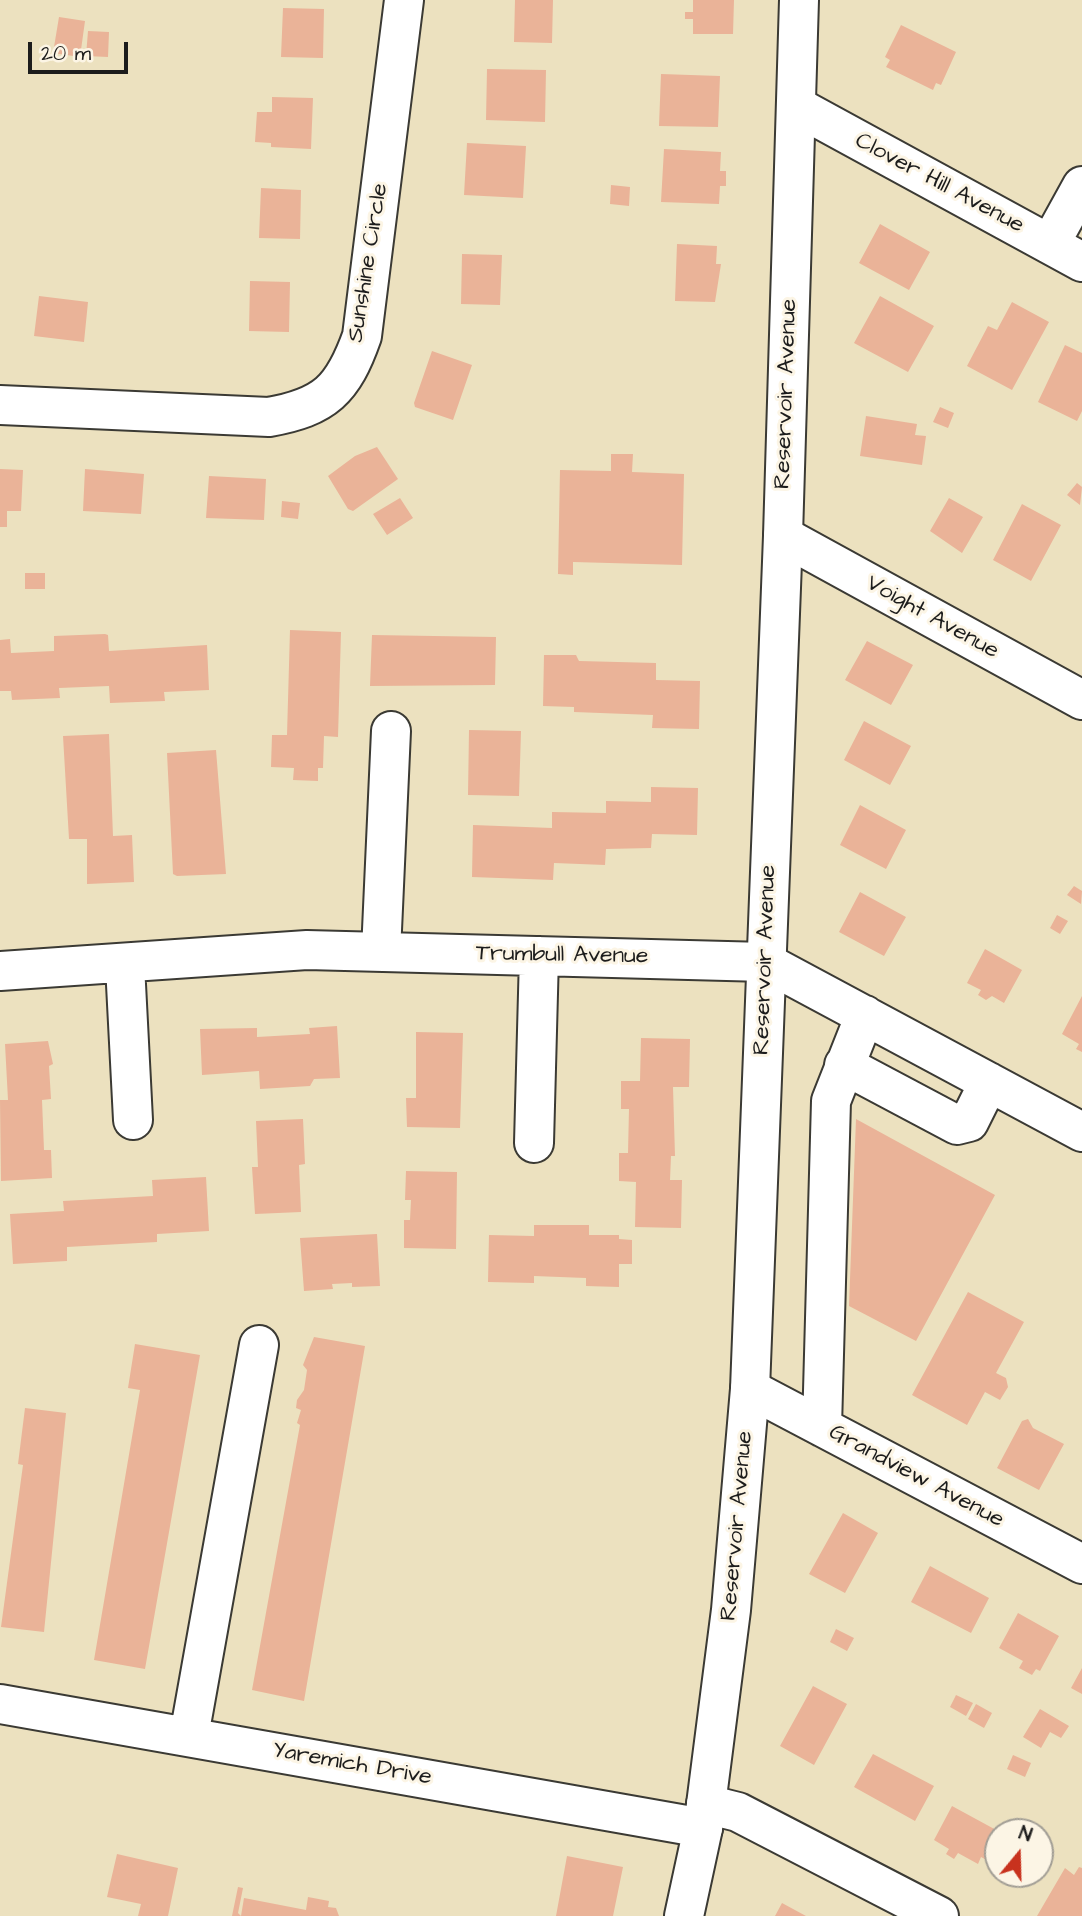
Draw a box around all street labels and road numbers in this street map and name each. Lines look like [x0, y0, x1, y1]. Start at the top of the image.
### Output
street label: Clover Hill Avenue [850, 128, 1028, 240]
street label: Sunshine Circle [343, 182, 395, 344]
street label: Reservoir Avenue [770, 298, 804, 490]
street label: Voight Avenue [861, 570, 1003, 666]
street label: Reservoir Avenue [749, 864, 783, 1056]
street label: Trumbull Avenue [476, 941, 648, 971]
street label: Grandview Avenue [824, 1419, 1008, 1535]
street label: Reservoir Avenue [716, 1430, 760, 1622]
street label: Yaremich Drive [270, 1737, 434, 1793]

